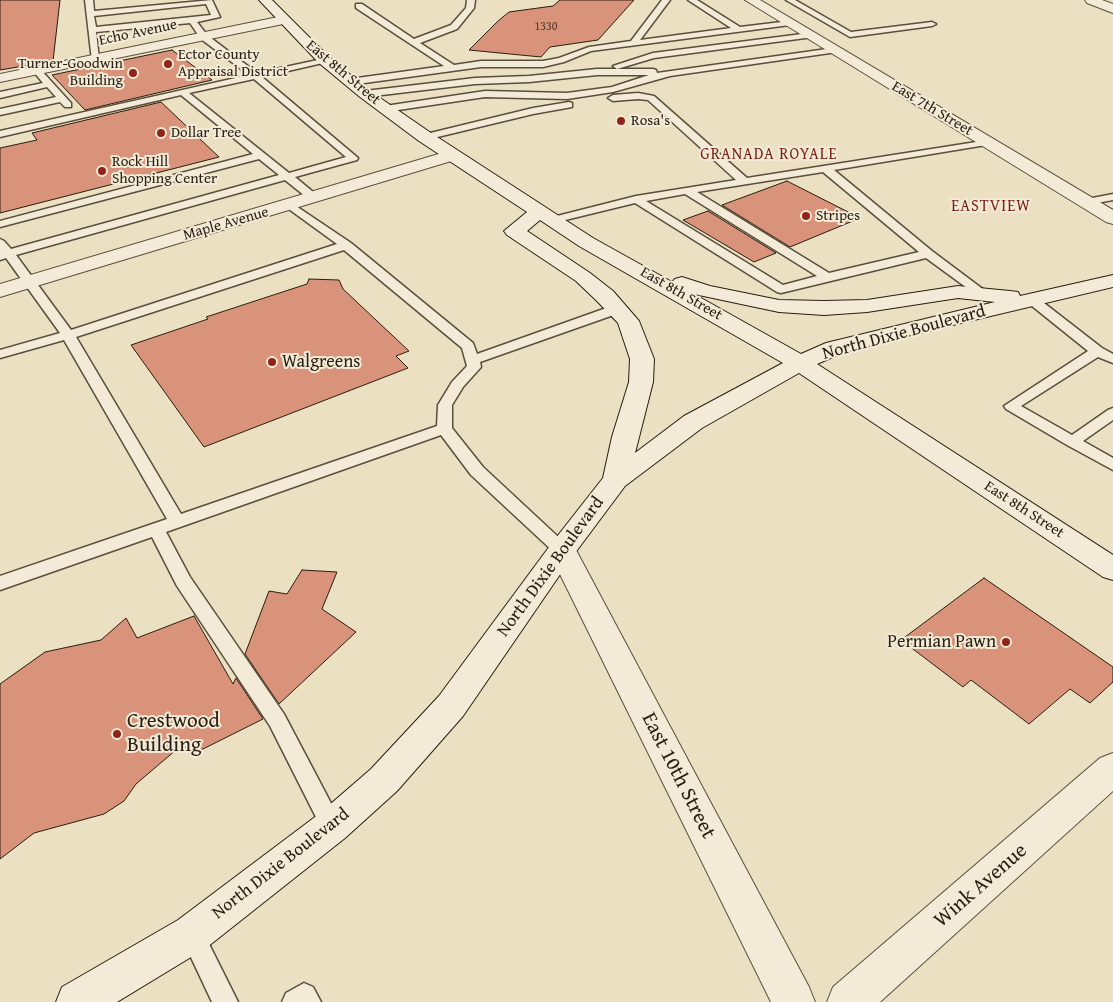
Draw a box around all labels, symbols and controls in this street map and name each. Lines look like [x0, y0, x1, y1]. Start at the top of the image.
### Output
street label: Echo Avenue [97, 16, 179, 50]
house number: 1330 [534, 20, 558, 34]
street label: East 8th Street [302, 37, 384, 109]
place label: Ector County Appraisal District [178, 46, 288, 81]
place label: Turner-Goodwin Building [18, 55, 123, 90]
marker: Ector County Appraisal District [162, 58, 174, 70]
marker: Turner-Goodwin Building [127, 67, 139, 79]
street label: East 7th Street [888, 78, 976, 140]
place label: Rosa's [631, 112, 670, 130]
marker: Rosa's [615, 115, 627, 127]
place label: Dollar Tree [171, 124, 241, 142]
marker: Dollar Tree [155, 127, 167, 139]
district label: GRANADA ROYALE [699, 145, 839, 165]
place label: Rock Hill Shopping Center [112, 153, 217, 188]
marker: Rock Hill Shopping Center [96, 165, 108, 177]
district label: EASTVIEW [950, 197, 1032, 217]
street label: Maple Avenue [181, 203, 271, 245]
place label: Stripes [816, 207, 860, 225]
marker: Stripes [800, 210, 812, 222]
street label: East 8th Street [637, 263, 725, 325]
street label: North Dixie Boulevard [820, 301, 988, 365]
place label: Walgreens [282, 351, 360, 373]
marker: Walgreens [266, 356, 278, 368]
street label: East 8th Street [981, 478, 1067, 542]
street label: North Dixie Boulevard [493, 493, 609, 641]
place label: Permian Pawn [887, 631, 996, 653]
marker: Permian Pawn [1000, 636, 1012, 648]
place label: Crestwood Building [127, 709, 220, 759]
street label: East 10th Street [635, 709, 721, 843]
marker: Crestwood Building [111, 728, 123, 740]
street label: North Dixie Boulevard [208, 804, 354, 924]
street label: Wink Avenue [929, 839, 1033, 933]

